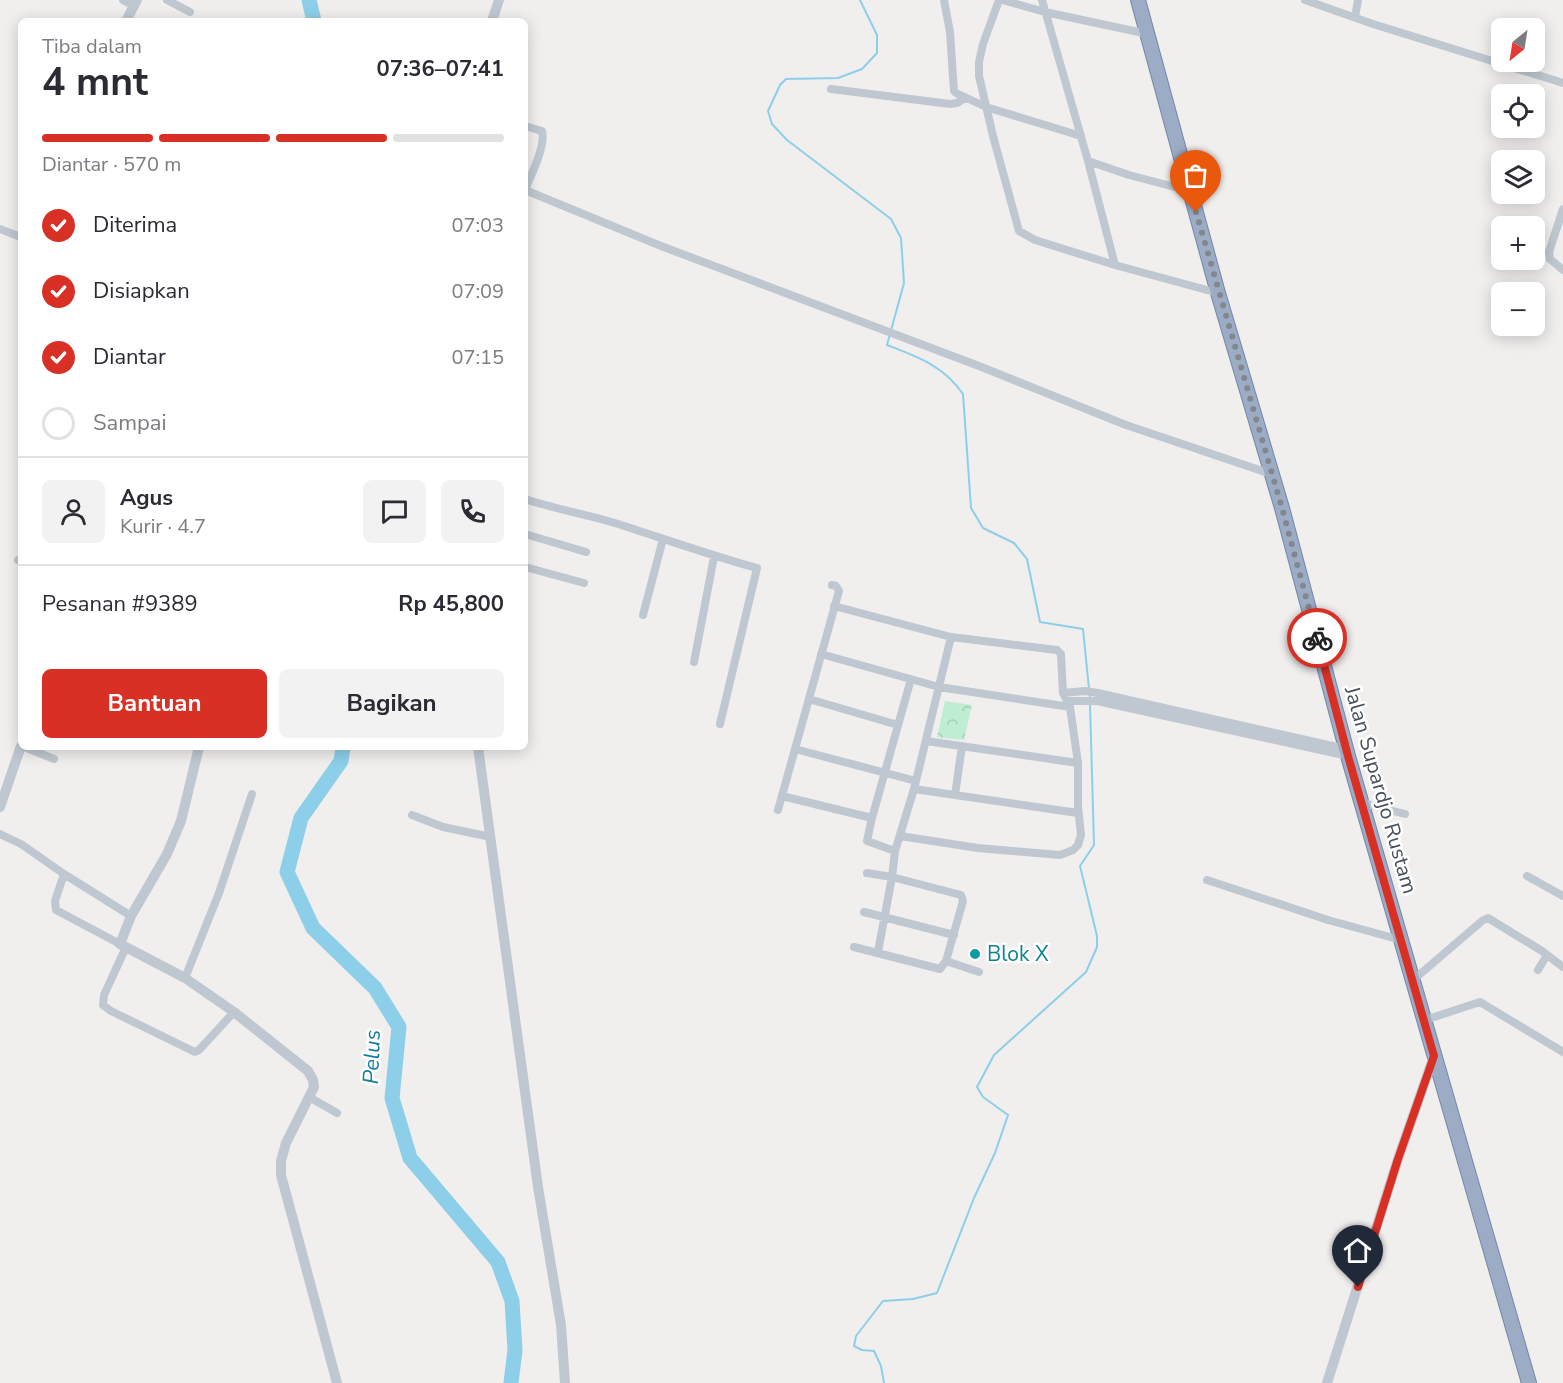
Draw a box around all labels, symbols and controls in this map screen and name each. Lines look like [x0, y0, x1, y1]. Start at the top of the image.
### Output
north arrow [1491, 18, 1545, 72]
map controls [1491, 18, 1545, 336]
text: Tiba dalam [42, 33, 142, 60]
text: 07:36–07:41 [376, 54, 504, 84]
text: 4 mnt [42, 56, 148, 109]
button: locate [1491, 84, 1545, 138]
pin [1170, 150, 1221, 212]
button: layers [1491, 150, 1545, 204]
text: Diantar · 570 m [42, 151, 181, 178]
icon: bag [1179, 159, 1212, 192]
icon: check [42, 209, 75, 242]
text: Diterima [93, 210, 177, 240]
text: 07:03 [451, 212, 504, 239]
button: + [1491, 216, 1545, 270]
icon: check [42, 275, 75, 308]
text: Disiapkan [93, 276, 190, 306]
text: 07:09 [451, 278, 504, 305]
button: − [1491, 282, 1545, 336]
icon: check [42, 341, 75, 374]
text: Diantar [93, 342, 166, 372]
text: 07:15 [451, 344, 504, 371]
text: Sampai [93, 408, 167, 438]
button: person [42, 480, 105, 543]
button: chat [363, 480, 426, 543]
button: phone [441, 480, 504, 543]
text: Agus [120, 483, 173, 513]
text: Kurir · 4.7 [120, 513, 206, 540]
text: Pesanan #9389 [42, 589, 198, 619]
text: Rp 45,800 [398, 589, 504, 619]
courier [1287, 608, 1347, 668]
icon: bike [1301, 622, 1334, 655]
button: Bantuan [42, 669, 267, 738]
button: Bagikan [279, 669, 504, 738]
street label: Jalan Supardjo Rustam [1338, 682, 1424, 897]
place label: Blok X [987, 940, 1049, 968]
marker: Blok X [968, 947, 982, 961]
water label: Pelus [356, 1029, 388, 1085]
pin [1332, 1225, 1383, 1287]
icon: home [1341, 1234, 1374, 1267]

